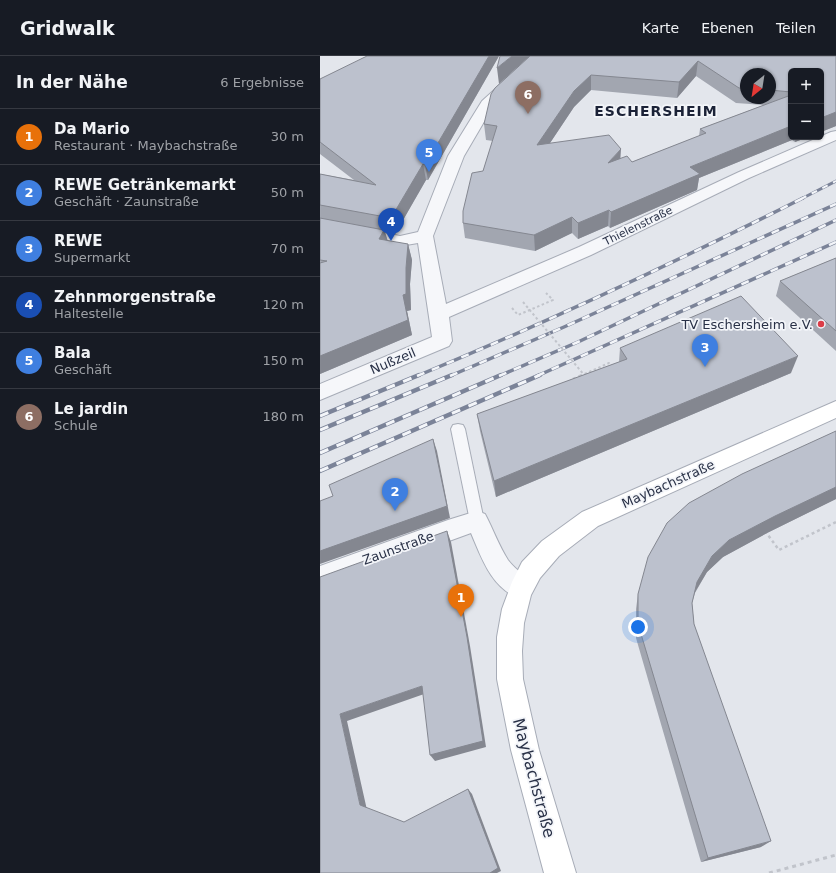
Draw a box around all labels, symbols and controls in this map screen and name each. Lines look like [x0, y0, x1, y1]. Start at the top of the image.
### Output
text: Gridwalk [20, 17, 115, 39]
text: Karte [642, 20, 679, 36]
text: Ebenen [701, 20, 754, 36]
text: Teilen [776, 20, 816, 36]
north arrow [740, 68, 776, 104]
map controls [788, 68, 824, 140]
button: + [788, 68, 824, 104]
text: In der Nähe [16, 72, 128, 92]
text: 6 Ergebnisse [220, 75, 304, 90]
pin: 6 [515, 81, 541, 114]
district label: ESCHERSHEIM [594, 103, 718, 119]
button: − [788, 104, 824, 140]
text: Da Mario [54, 120, 130, 138]
text: 1 [24, 129, 34, 144]
text: 30 m [271, 129, 304, 144]
text: Restaurant · Maybachstraße [54, 138, 237, 153]
pin: 5 [416, 139, 442, 172]
text: REWE Getränkemarkt [54, 176, 236, 194]
text: 2 [24, 185, 34, 200]
text: 50 m [271, 185, 304, 200]
text: Geschäft · Zaunstraße [54, 194, 199, 209]
street label: Thielenstraße [600, 204, 675, 249]
pin: 4 [378, 208, 404, 241]
text: REWE [54, 232, 103, 250]
text: 3 [24, 241, 34, 256]
text: 70 m [271, 241, 304, 256]
text: Supermarkt [54, 250, 130, 265]
text: Zehnmorgenstraße [54, 288, 216, 306]
text: 4 [24, 297, 34, 312]
text: 120 m [262, 297, 304, 312]
text: Haltestelle [54, 306, 124, 321]
place label: TV Eschersheim e.V. [680, 317, 813, 332]
marker: TV Eschersheim e.V. [816, 319, 826, 329]
pin: 3 [692, 334, 718, 367]
text: Bala [54, 344, 91, 362]
street label: Nußzeil [368, 345, 418, 377]
text: 5 [24, 353, 34, 368]
text: 150 m [262, 353, 304, 368]
text: Geschäft [54, 362, 112, 377]
text: Le jardin [54, 400, 128, 418]
text: 6 [24, 409, 34, 424]
text: 180 m [262, 409, 304, 424]
text: Schule [54, 418, 98, 433]
street label: Maybachstraße [619, 457, 717, 511]
pin: 2 [382, 478, 408, 511]
street label: Zaunstraße [360, 528, 436, 568]
pin: 1 [448, 584, 474, 617]
your location [628, 617, 648, 637]
street label: Maybachstraße [509, 716, 559, 840]

